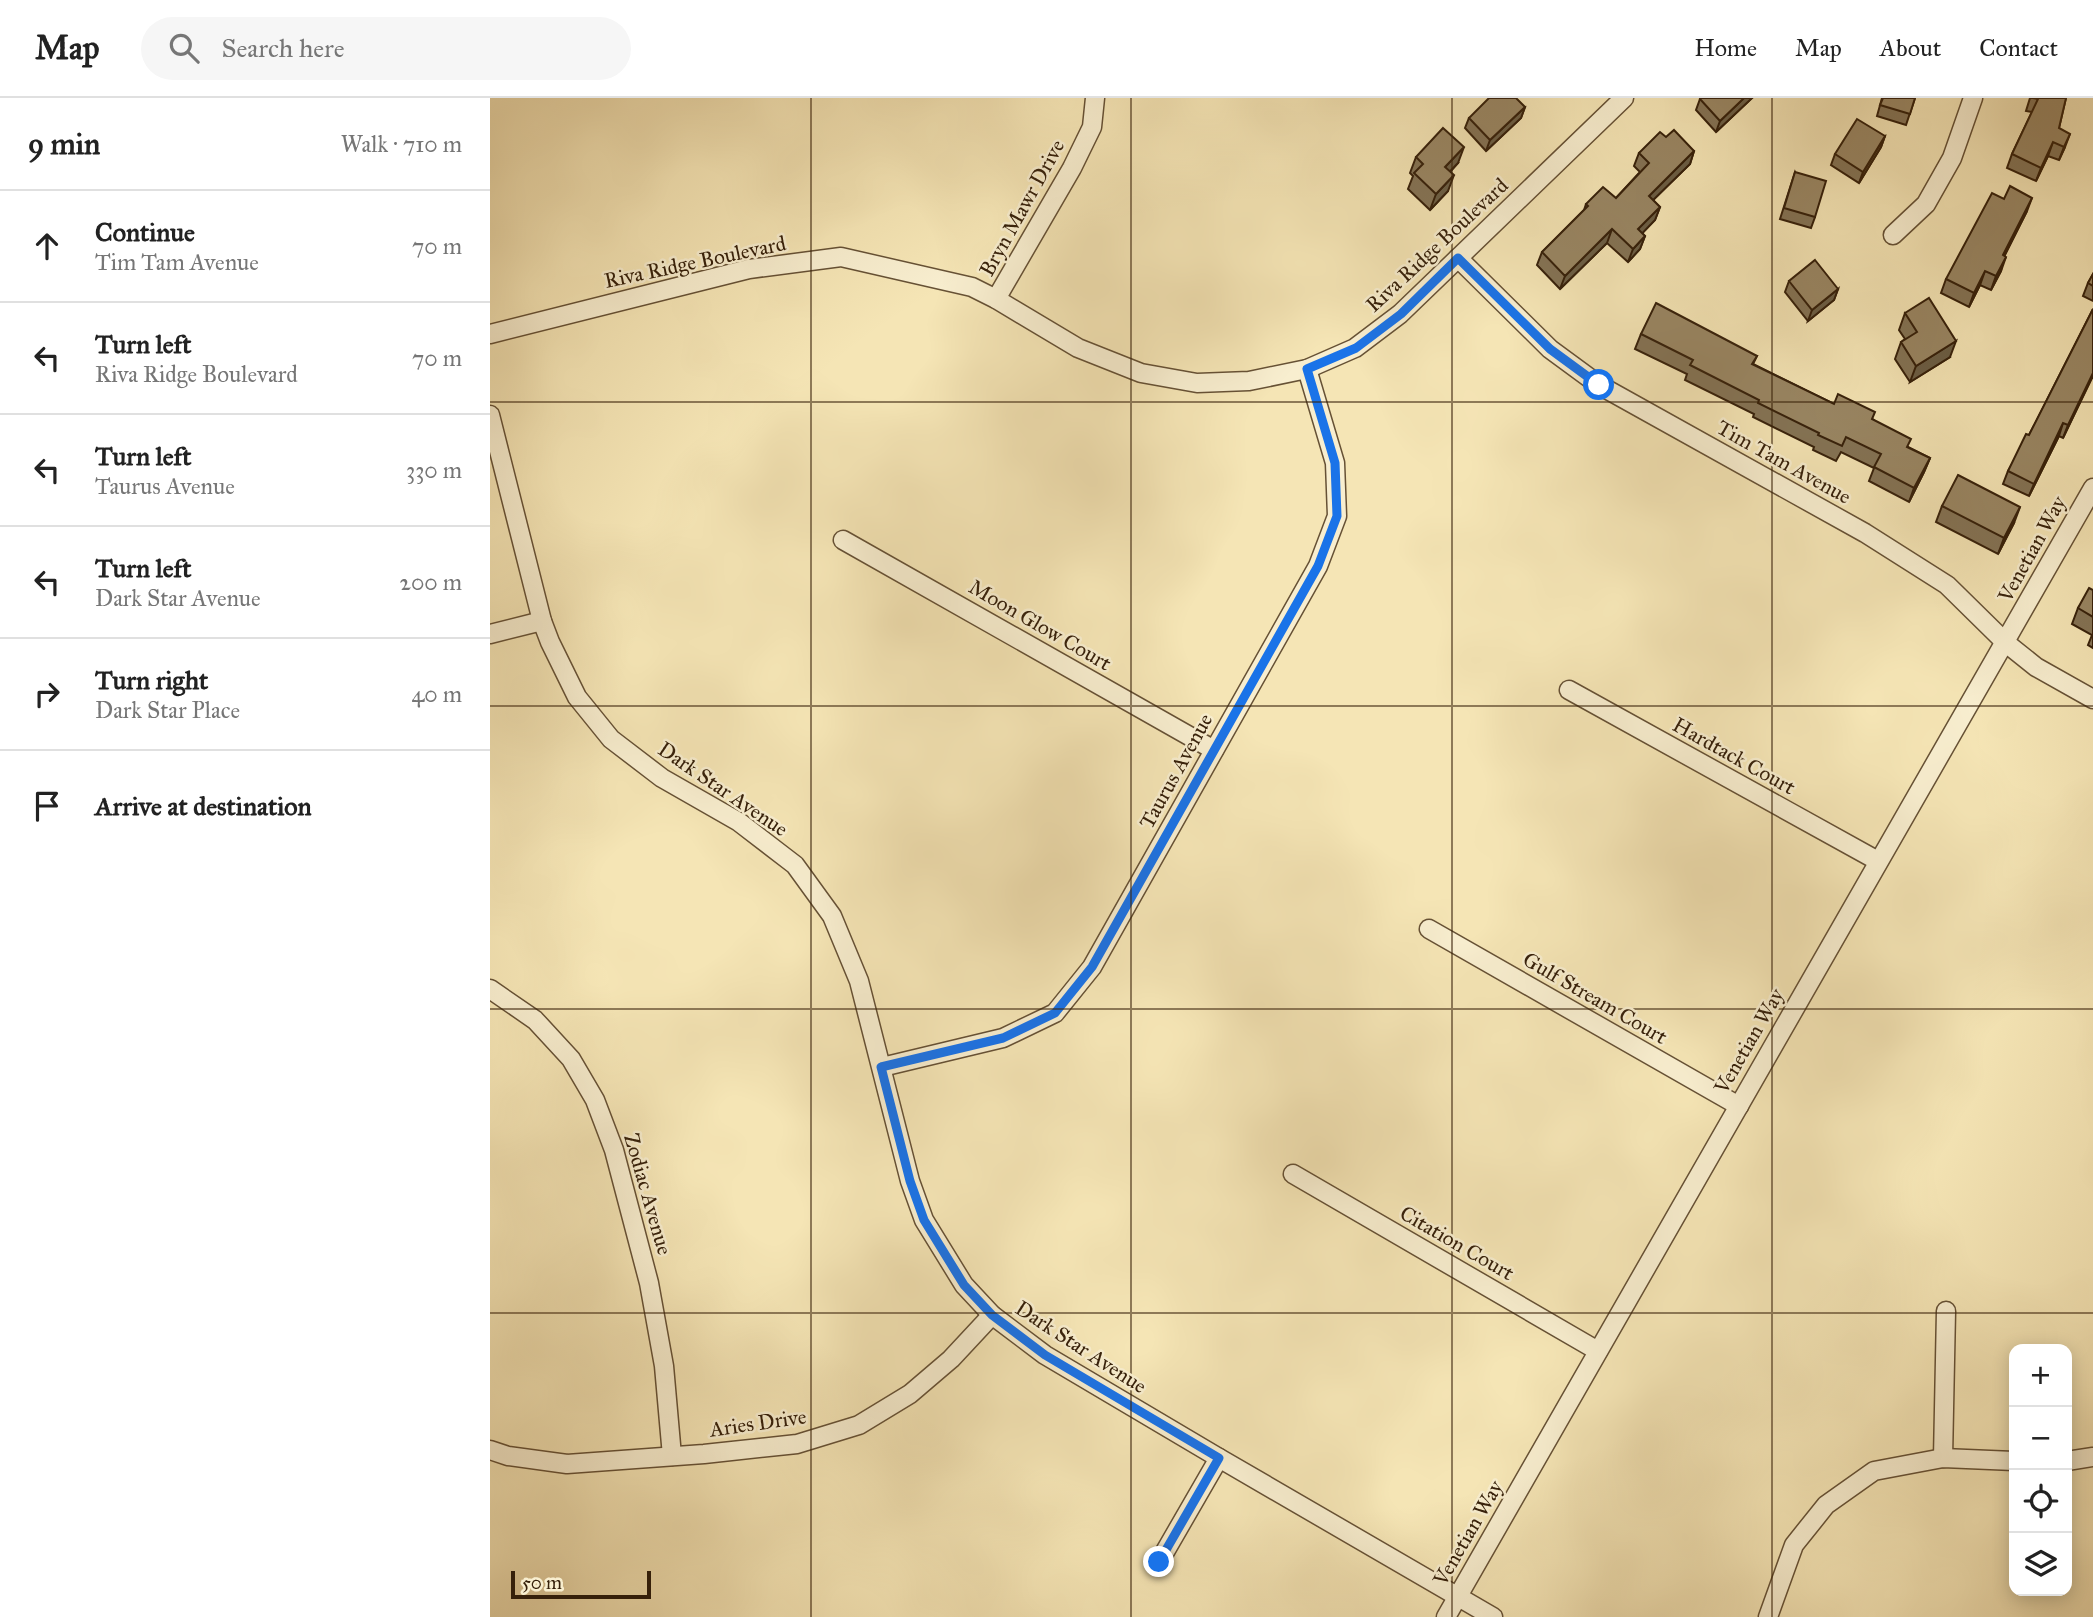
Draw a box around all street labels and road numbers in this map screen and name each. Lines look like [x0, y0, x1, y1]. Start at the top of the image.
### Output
street label: Bryn Mawr Drive [974, 135, 1070, 281]
street label: Riva Ridge Boulevard [1360, 172, 1514, 318]
street label: Riva Ridge Boulevard [602, 230, 789, 294]
street label: Tim Tam Avenue [1712, 414, 1856, 510]
street label: Venetian Way [1992, 490, 2072, 607]
street label: Moon Glow Court [964, 574, 1116, 677]
street label: Taurus Avenue [1134, 709, 1218, 833]
street label: Hardtack Court [1668, 712, 1800, 801]
street label: Dark Star Avenue [653, 736, 793, 842]
street label: Gulf Stream Court [1518, 946, 1672, 1050]
street label: Venetian Way [1708, 983, 1790, 1099]
street label: Zodiac Avenue [618, 1130, 678, 1258]
street label: Citation Court [1395, 1200, 1519, 1286]
street label: Dark Star Avenue [1010, 1295, 1152, 1399]
street label: Aries Drive [707, 1403, 808, 1443]
street label: Venetian Way [1427, 1475, 1509, 1591]

